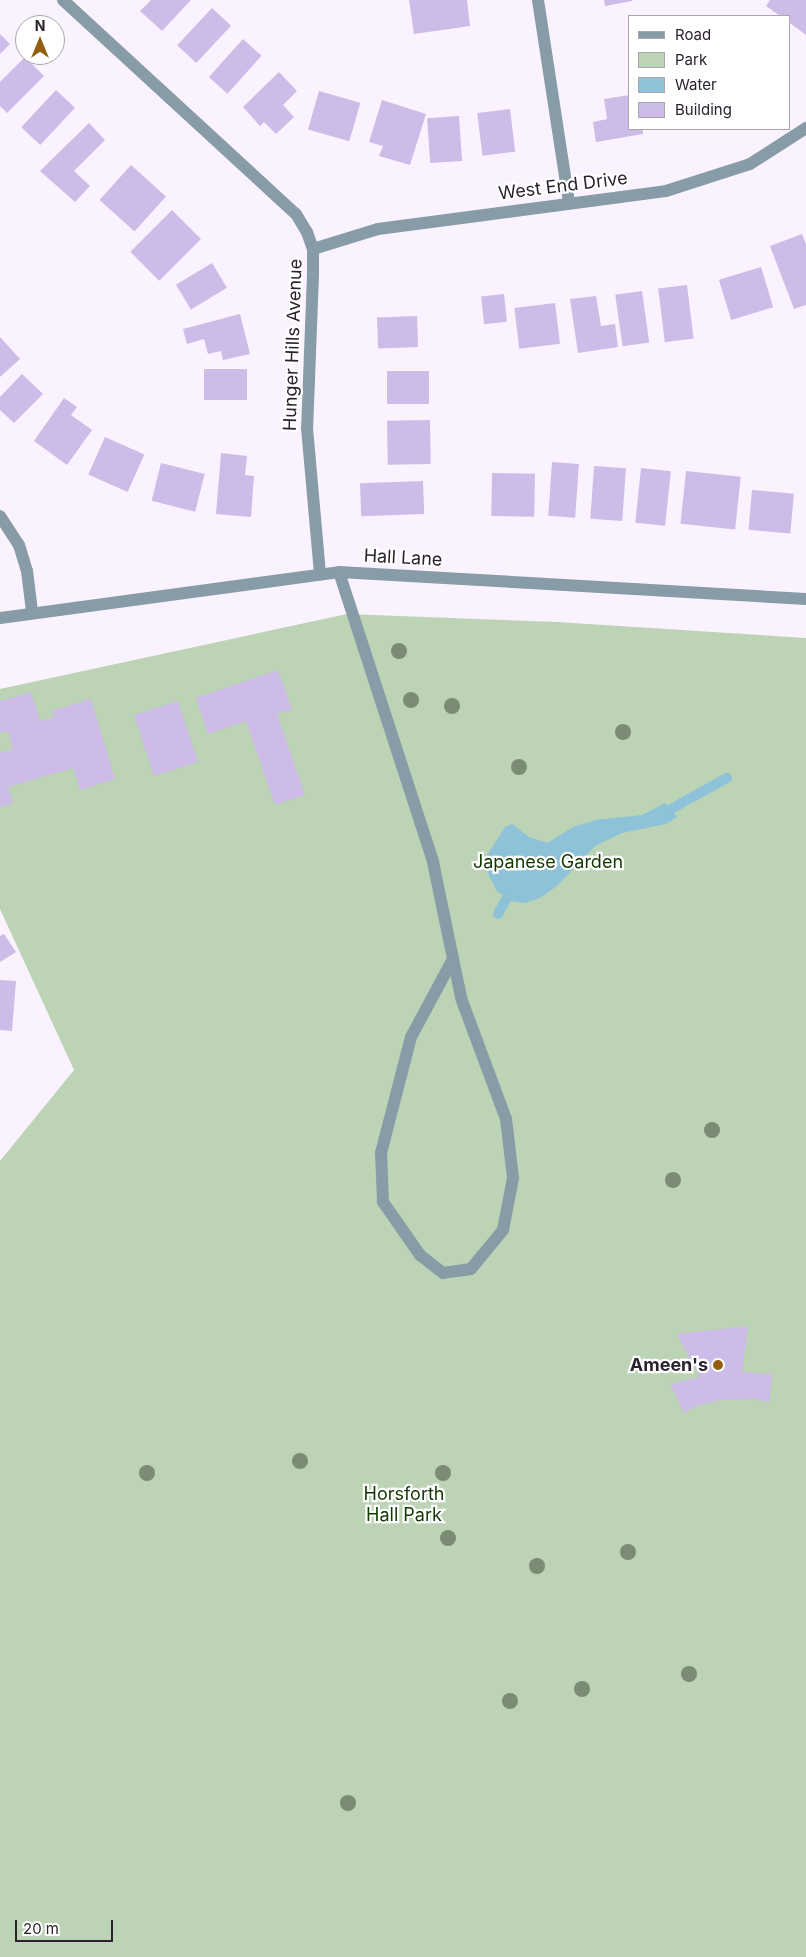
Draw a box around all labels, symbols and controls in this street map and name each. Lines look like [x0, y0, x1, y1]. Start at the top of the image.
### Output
north arrow [15, 15, 65, 65]
legend [628, 15, 791, 130]
text: N [35, 17, 45, 34]
text: Road [675, 25, 711, 44]
text: Park [675, 50, 707, 69]
text: Water [675, 75, 717, 94]
text: Building [675, 100, 732, 119]
street label: West End Drive [497, 167, 629, 205]
street label: Hunger Hills Avenue [279, 259, 307, 431]
street label: Hall Lane [363, 545, 443, 571]
park label: Japanese Garden [473, 851, 623, 873]
place label: Ameen's [630, 1354, 708, 1376]
marker: Ameen's [712, 1359, 724, 1371]
park label: Horsforth Hall Park [364, 1484, 444, 1526]
scale bar [18, 1910, 115, 1942]
text: 20 m [23, 1919, 59, 1938]

